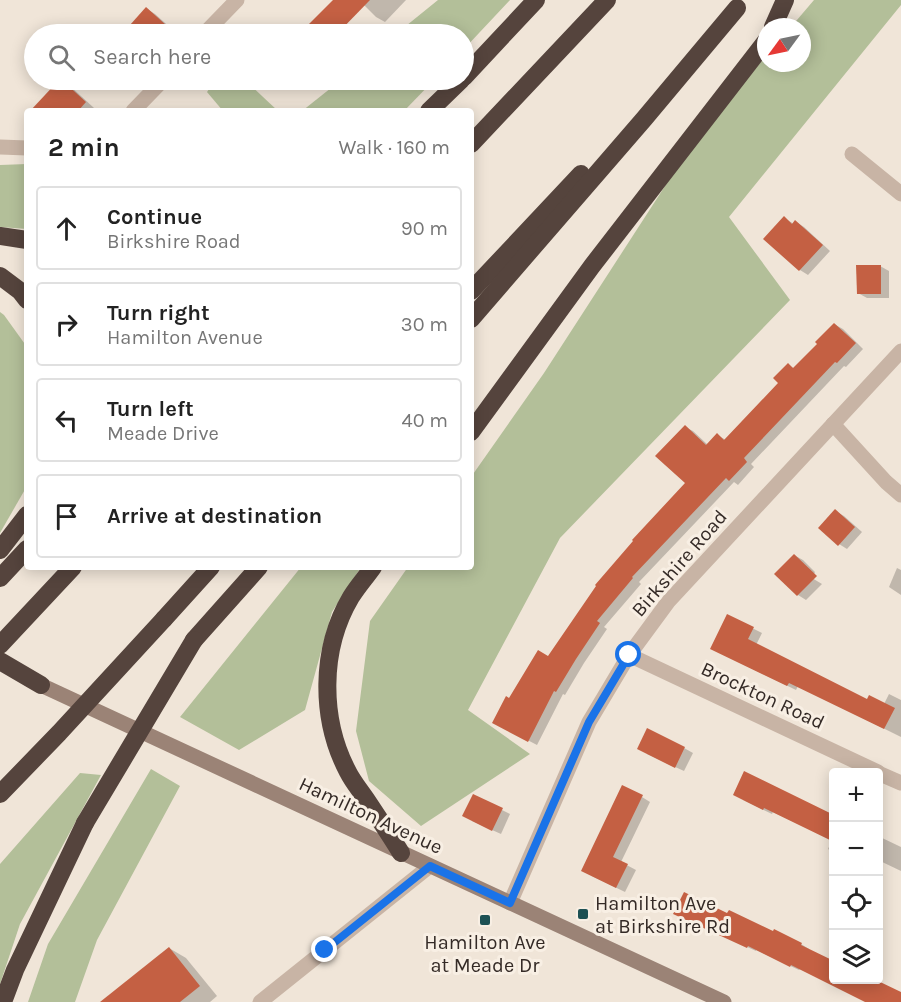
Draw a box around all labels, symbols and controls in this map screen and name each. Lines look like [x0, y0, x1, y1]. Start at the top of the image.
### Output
north arrow [757, 18, 811, 72]
search box [24, 24, 474, 90]
icon: search [45, 41, 78, 74]
text: Search here [93, 44, 211, 70]
text: 2 min [48, 132, 120, 163]
text: Walk · 160 m [338, 136, 450, 159]
text: Continue [107, 204, 202, 230]
icon: ahead [50, 212, 83, 245]
text: 90 m [401, 217, 448, 240]
text: Birkshire Road [107, 230, 241, 253]
text: Turn right [107, 300, 210, 326]
icon: right [50, 308, 83, 341]
text: 30 m [401, 313, 448, 336]
text: Hamilton Avenue [107, 326, 263, 349]
text: Turn left [107, 396, 194, 422]
icon: left [50, 404, 83, 437]
text: 40 m [402, 409, 448, 432]
text: Meade Drive [107, 422, 219, 445]
icon: arrive [50, 500, 83, 533]
text: Arrive at destination [107, 503, 322, 529]
street label: Birkshire Road [627, 505, 732, 621]
route start [615, 641, 641, 667]
street label: Brockton Road [697, 657, 828, 734]
map controls [829, 768, 883, 984]
button: + [829, 768, 883, 822]
street label: Hamilton Avenue [295, 772, 446, 859]
button: − [829, 822, 883, 876]
button: locate [829, 876, 883, 930]
place label: Hamilton Ave at Birkshire Rd [595, 892, 730, 938]
marker: Hamilton Ave at Birkshire Rd [576, 907, 590, 921]
marker: Hamilton Ave at Meade Dr [478, 913, 492, 927]
button: layers [829, 930, 883, 984]
place label: Hamilton Ave at Meade Dr [424, 931, 546, 977]
route end [311, 936, 337, 962]

